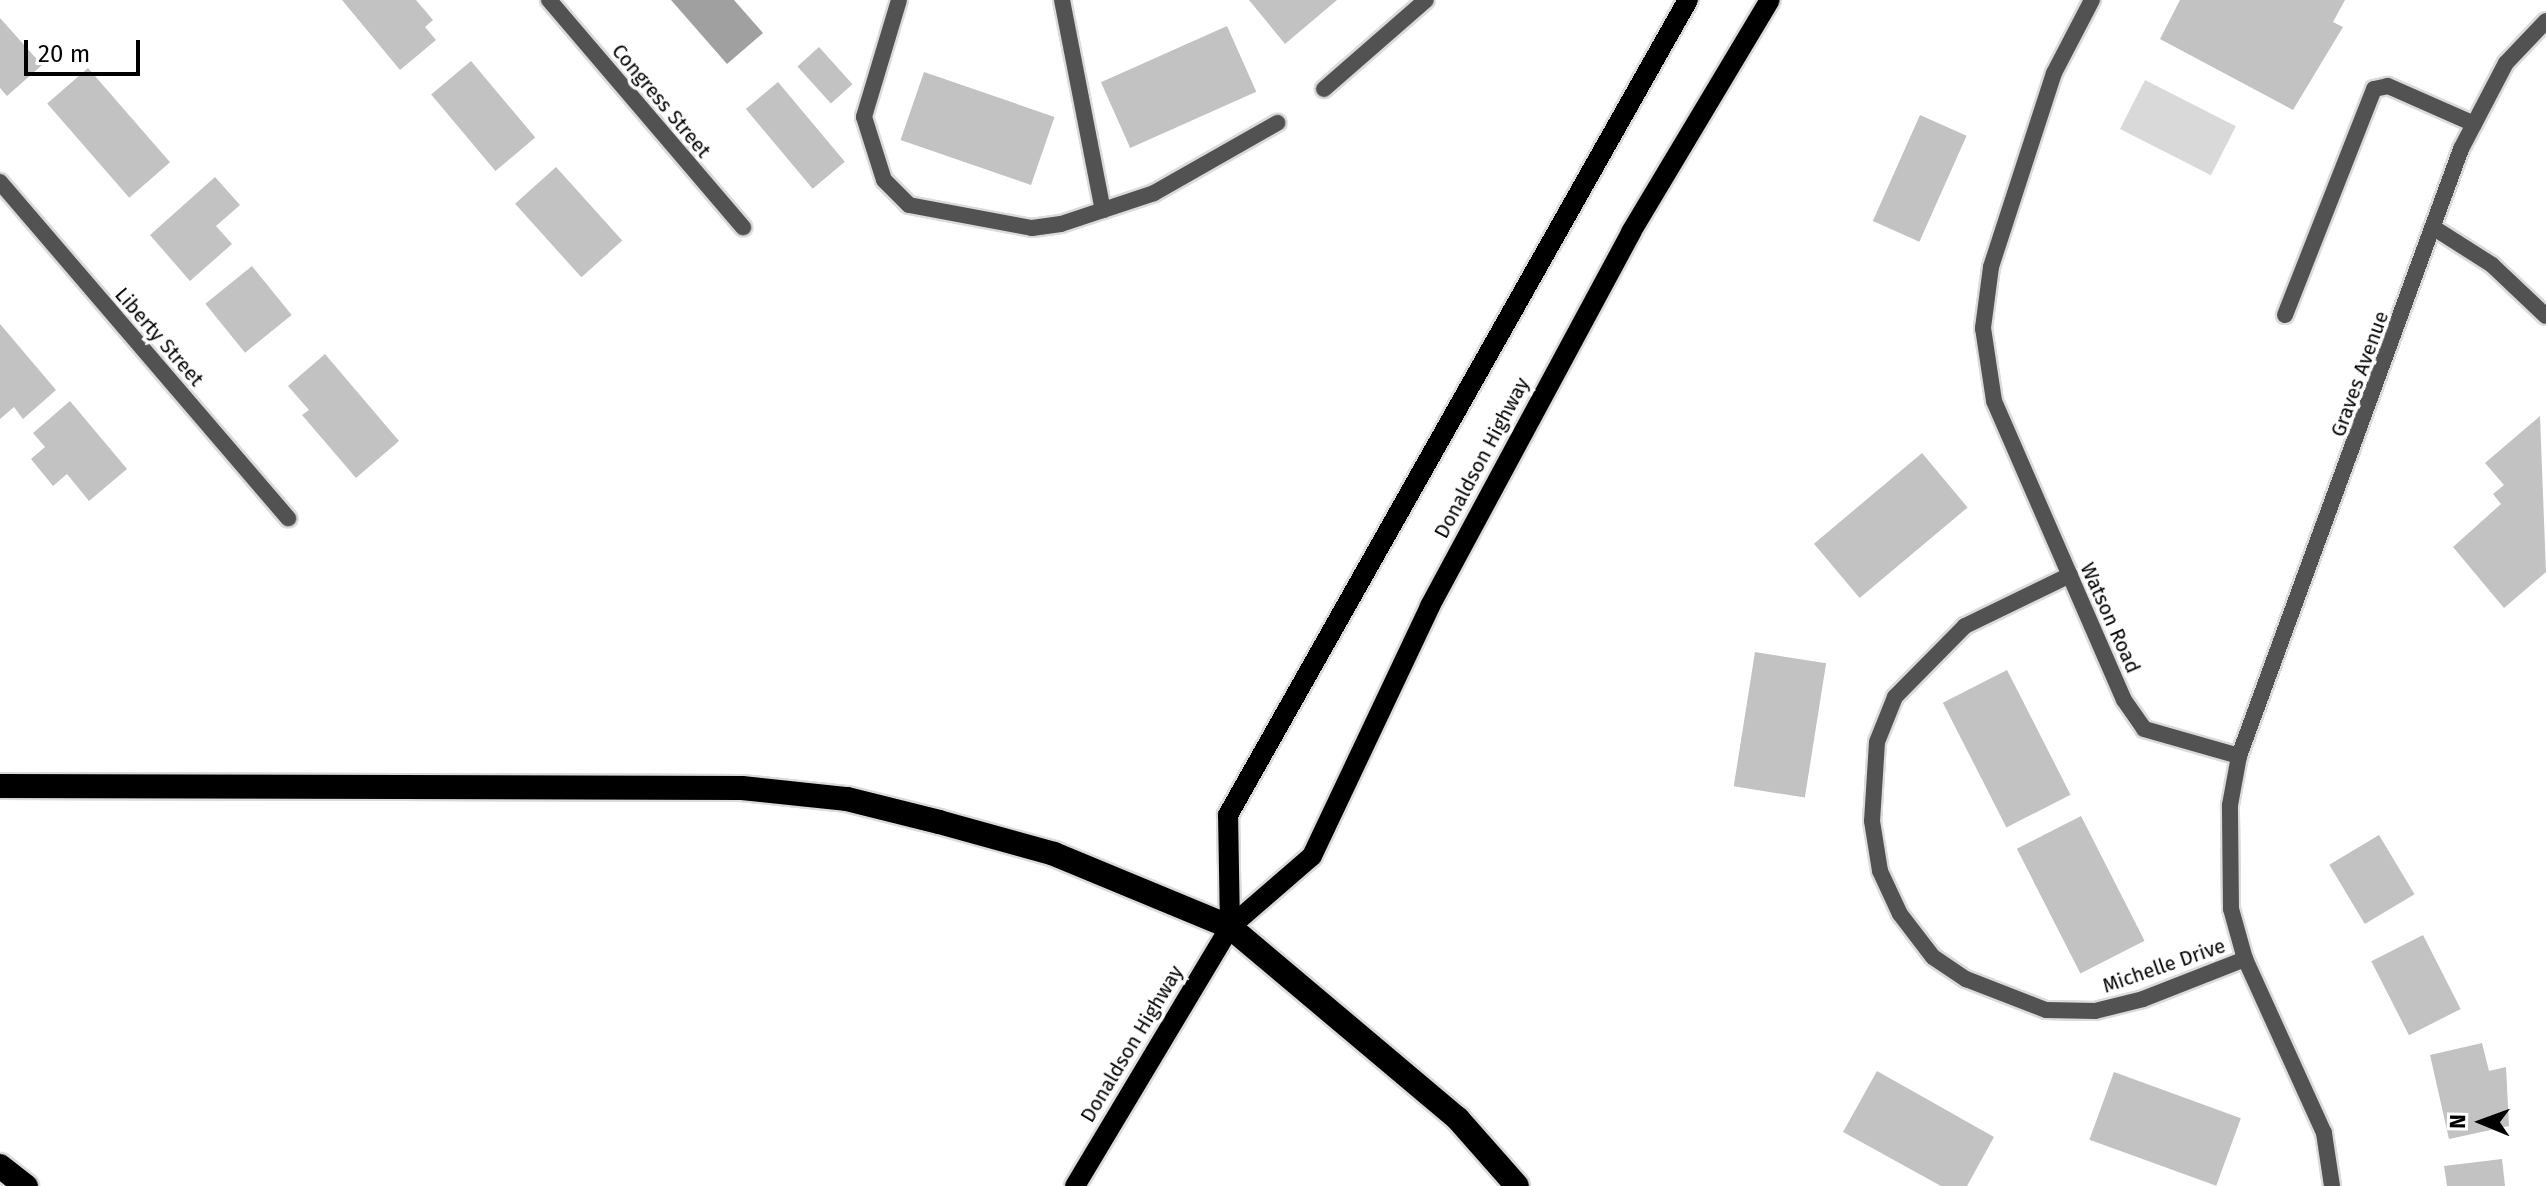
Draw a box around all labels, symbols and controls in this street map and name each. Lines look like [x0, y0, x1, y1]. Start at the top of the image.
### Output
scale bar [28, 24, 144, 74]
street label: Congress Street [607, 39, 715, 163]
text: 20 m [38, 40, 90, 68]
street label: Liberty Street [110, 283, 208, 391]
street label: Graves Avenue [2326, 308, 2394, 440]
street label: Donaldson Highway [1429, 374, 1535, 542]
street label: Watson Road [2075, 559, 2145, 677]
street label: Michelle Drive [2100, 934, 2228, 998]
street label: Donaldson Highway [1076, 961, 1188, 1127]
north arrow [2442, 1082, 2522, 1162]
text: N [2444, 1114, 2471, 1129]

